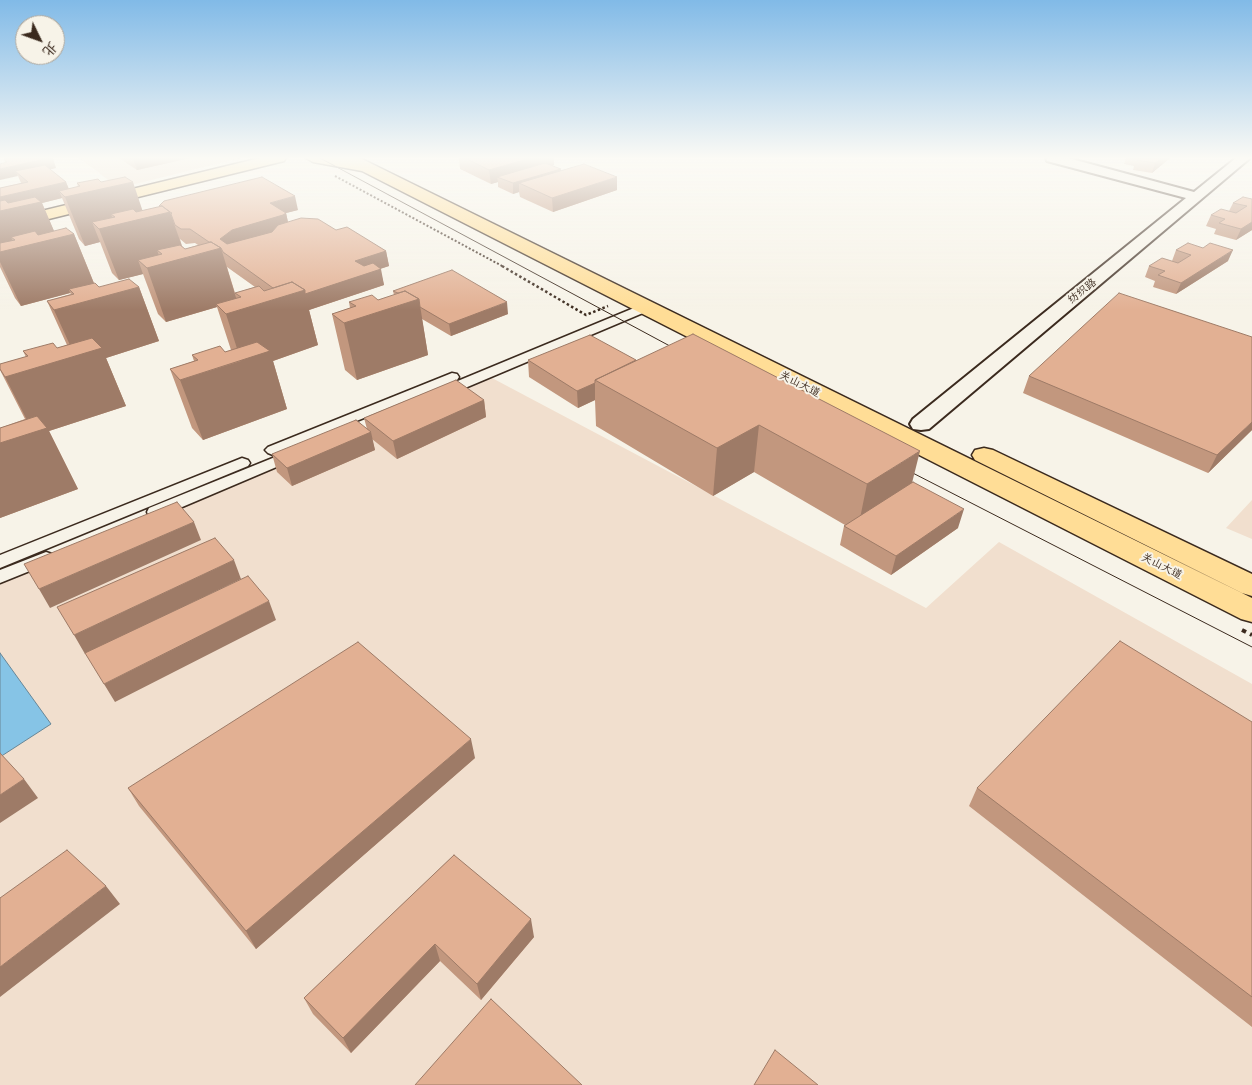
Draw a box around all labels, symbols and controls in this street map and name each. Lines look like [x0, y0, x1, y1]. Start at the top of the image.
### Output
north arrow [15, 15, 65, 65]
text: 北 [39, 38, 63, 61]
street label: 纺织路 [1065, 275, 1099, 307]
street label: 关山大道 [777, 368, 823, 400]
street label: 关山大道 [1139, 550, 1185, 582]

